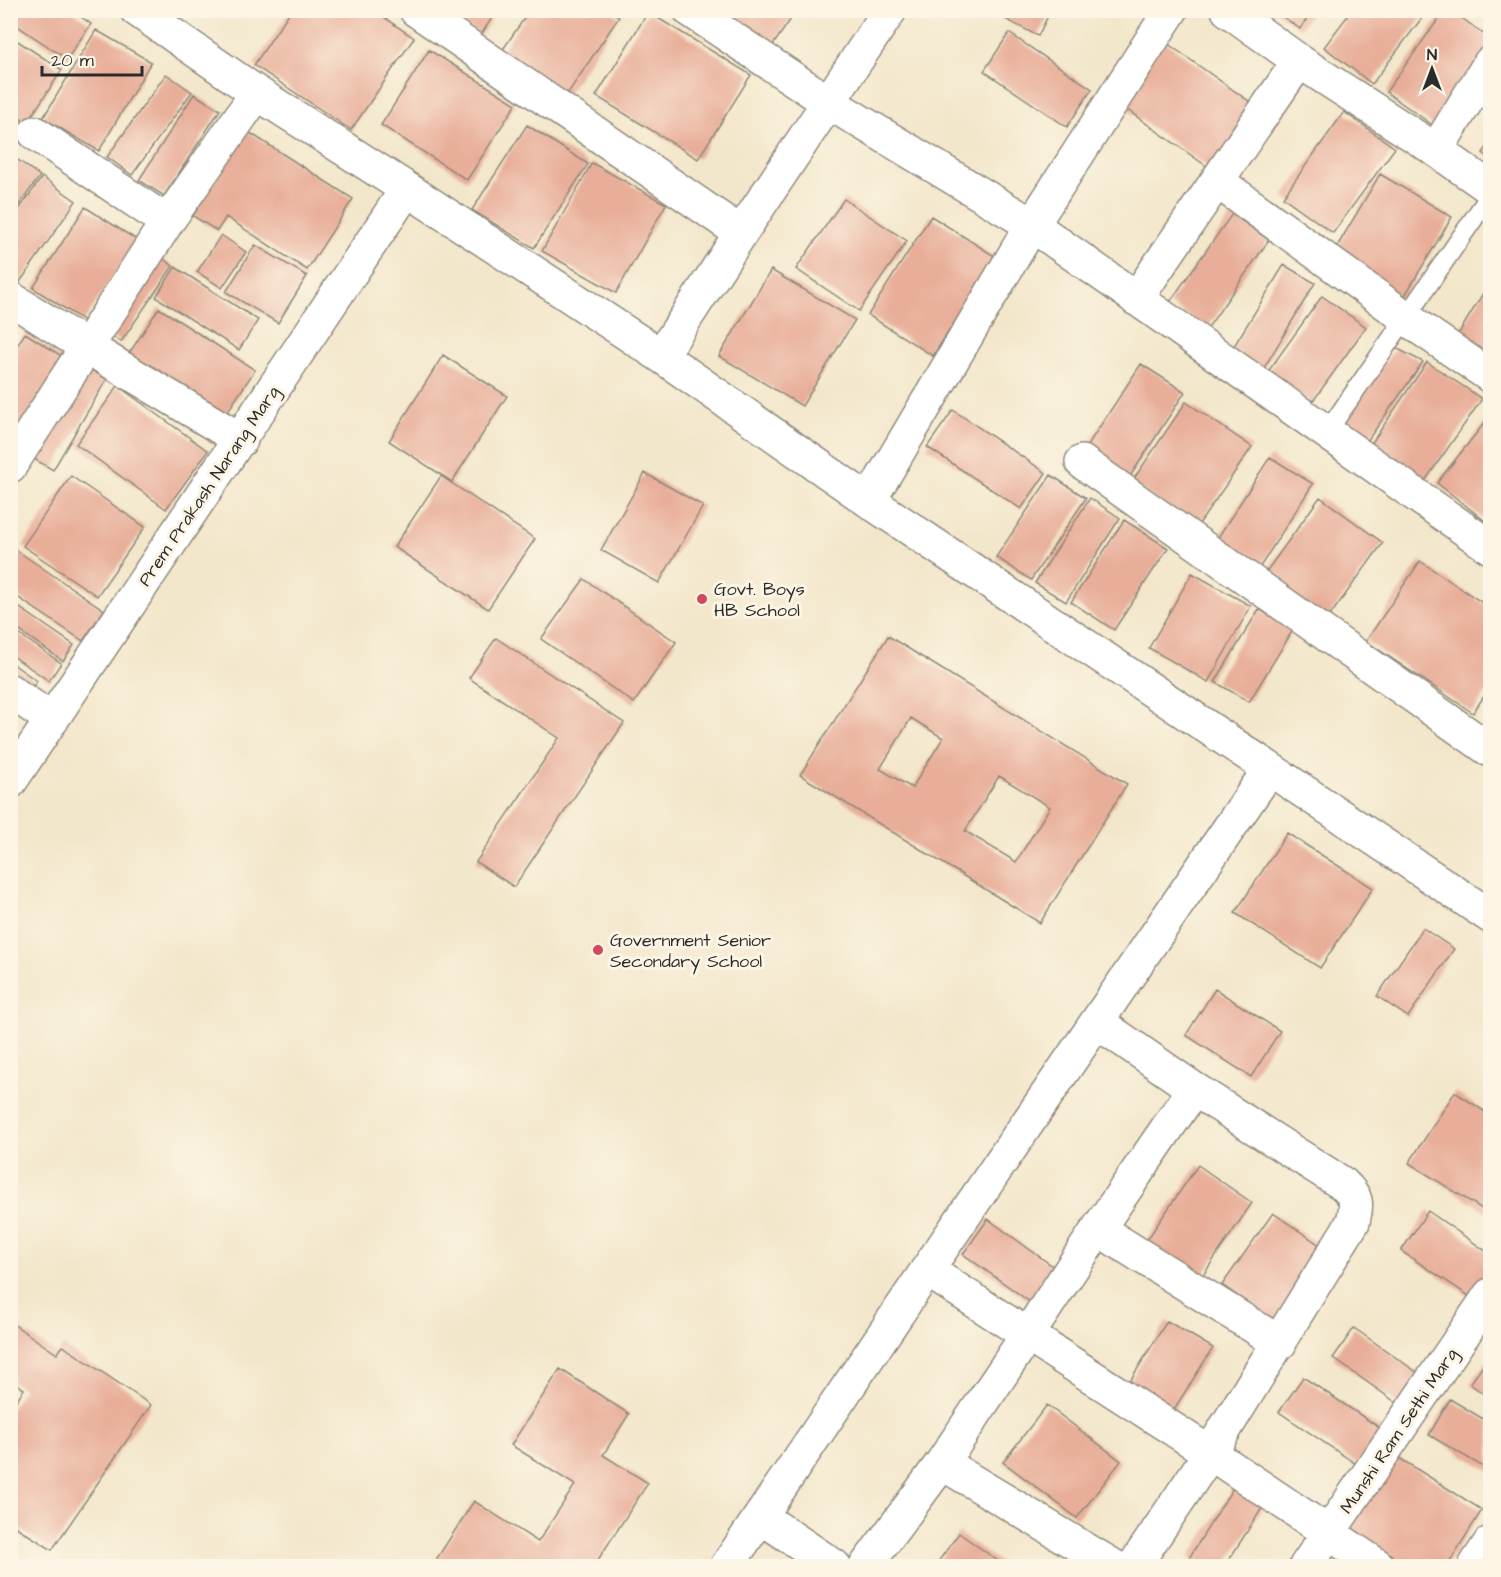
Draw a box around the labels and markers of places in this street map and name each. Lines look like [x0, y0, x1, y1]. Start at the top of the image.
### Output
place label: Govt. Boys HB School [714, 577, 805, 623]
marker: Govt. Boys HB School [695, 592, 709, 606]
place label: Government Senior Secondary School [610, 928, 771, 975]
marker: Government Senior Secondary School [591, 943, 605, 957]

